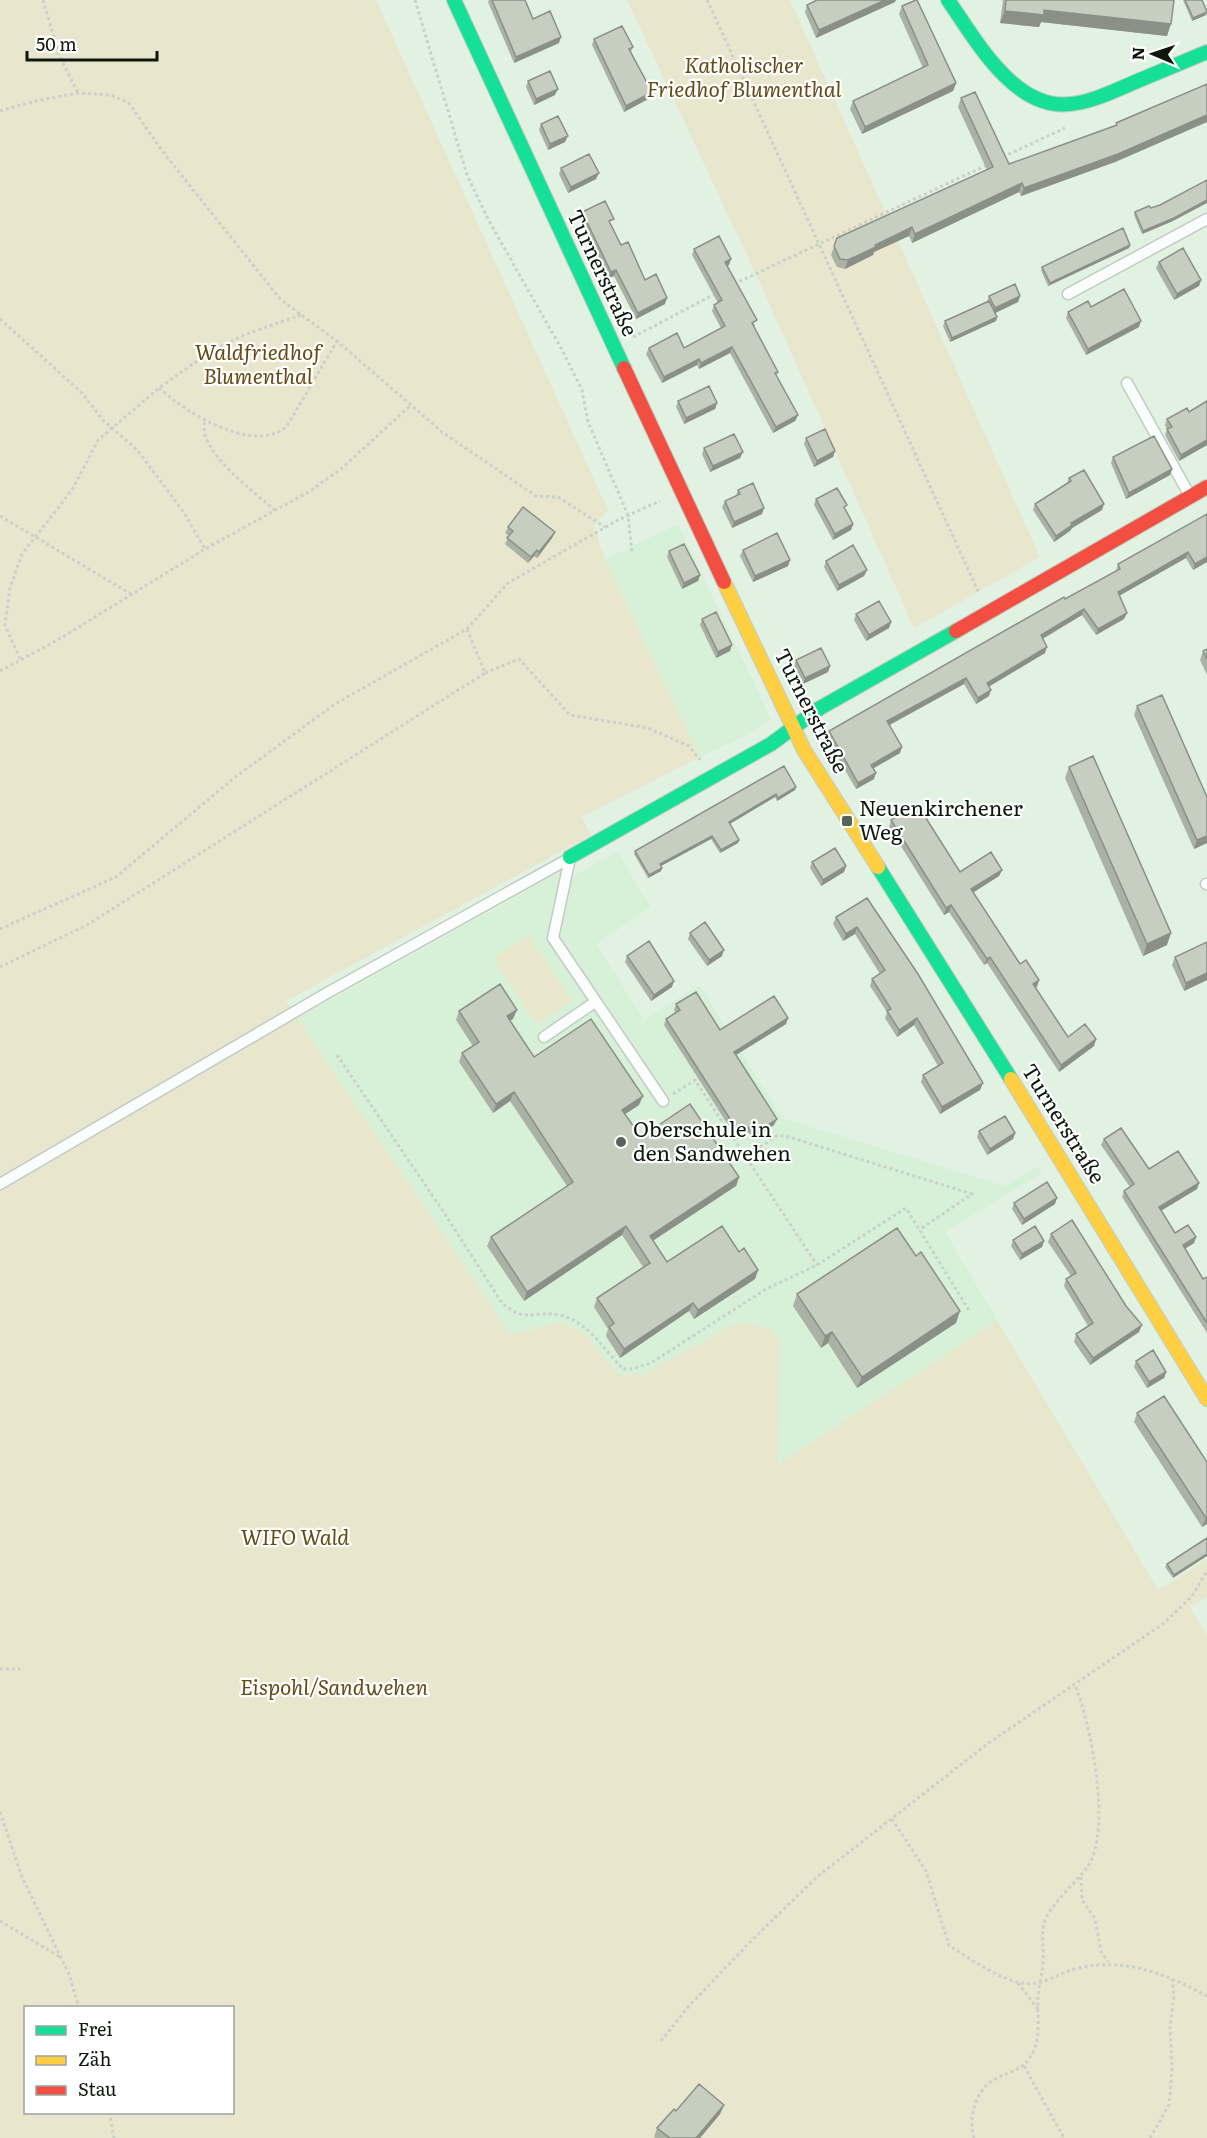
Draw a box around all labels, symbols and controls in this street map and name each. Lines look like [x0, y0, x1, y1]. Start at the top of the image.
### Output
scale bar [27, 24, 158, 62]
north arrow [1123, 24, 1183, 84]
text: 50 m [36, 30, 77, 57]
text: N [1125, 46, 1149, 61]
park label: Katholischer Friedhof Blumenthal [647, 48, 841, 103]
street label: Turnerstraße [561, 204, 647, 340]
park label: Waldfriedhof Blumenthal [195, 335, 323, 390]
street label: Turnerstraße [768, 642, 858, 778]
place label: Neuenkirchener Weg [859, 791, 1023, 846]
marker: Neuenkirchener Weg [840, 814, 854, 828]
street label: Turnerstraße [1016, 1057, 1114, 1189]
place label: Oberschule in den Sandwehen [633, 1112, 791, 1167]
marker: Oberschule in den Sandwehen [614, 1135, 628, 1149]
park label: WIFO Wald [241, 1520, 349, 1551]
park label: Eispohl/Sandwehen [240, 1670, 428, 1701]
legend [24, 2006, 234, 2114]
text: Frei [78, 2015, 112, 2042]
text: Zäh [78, 2045, 112, 2072]
text: Stau [78, 2075, 116, 2102]

